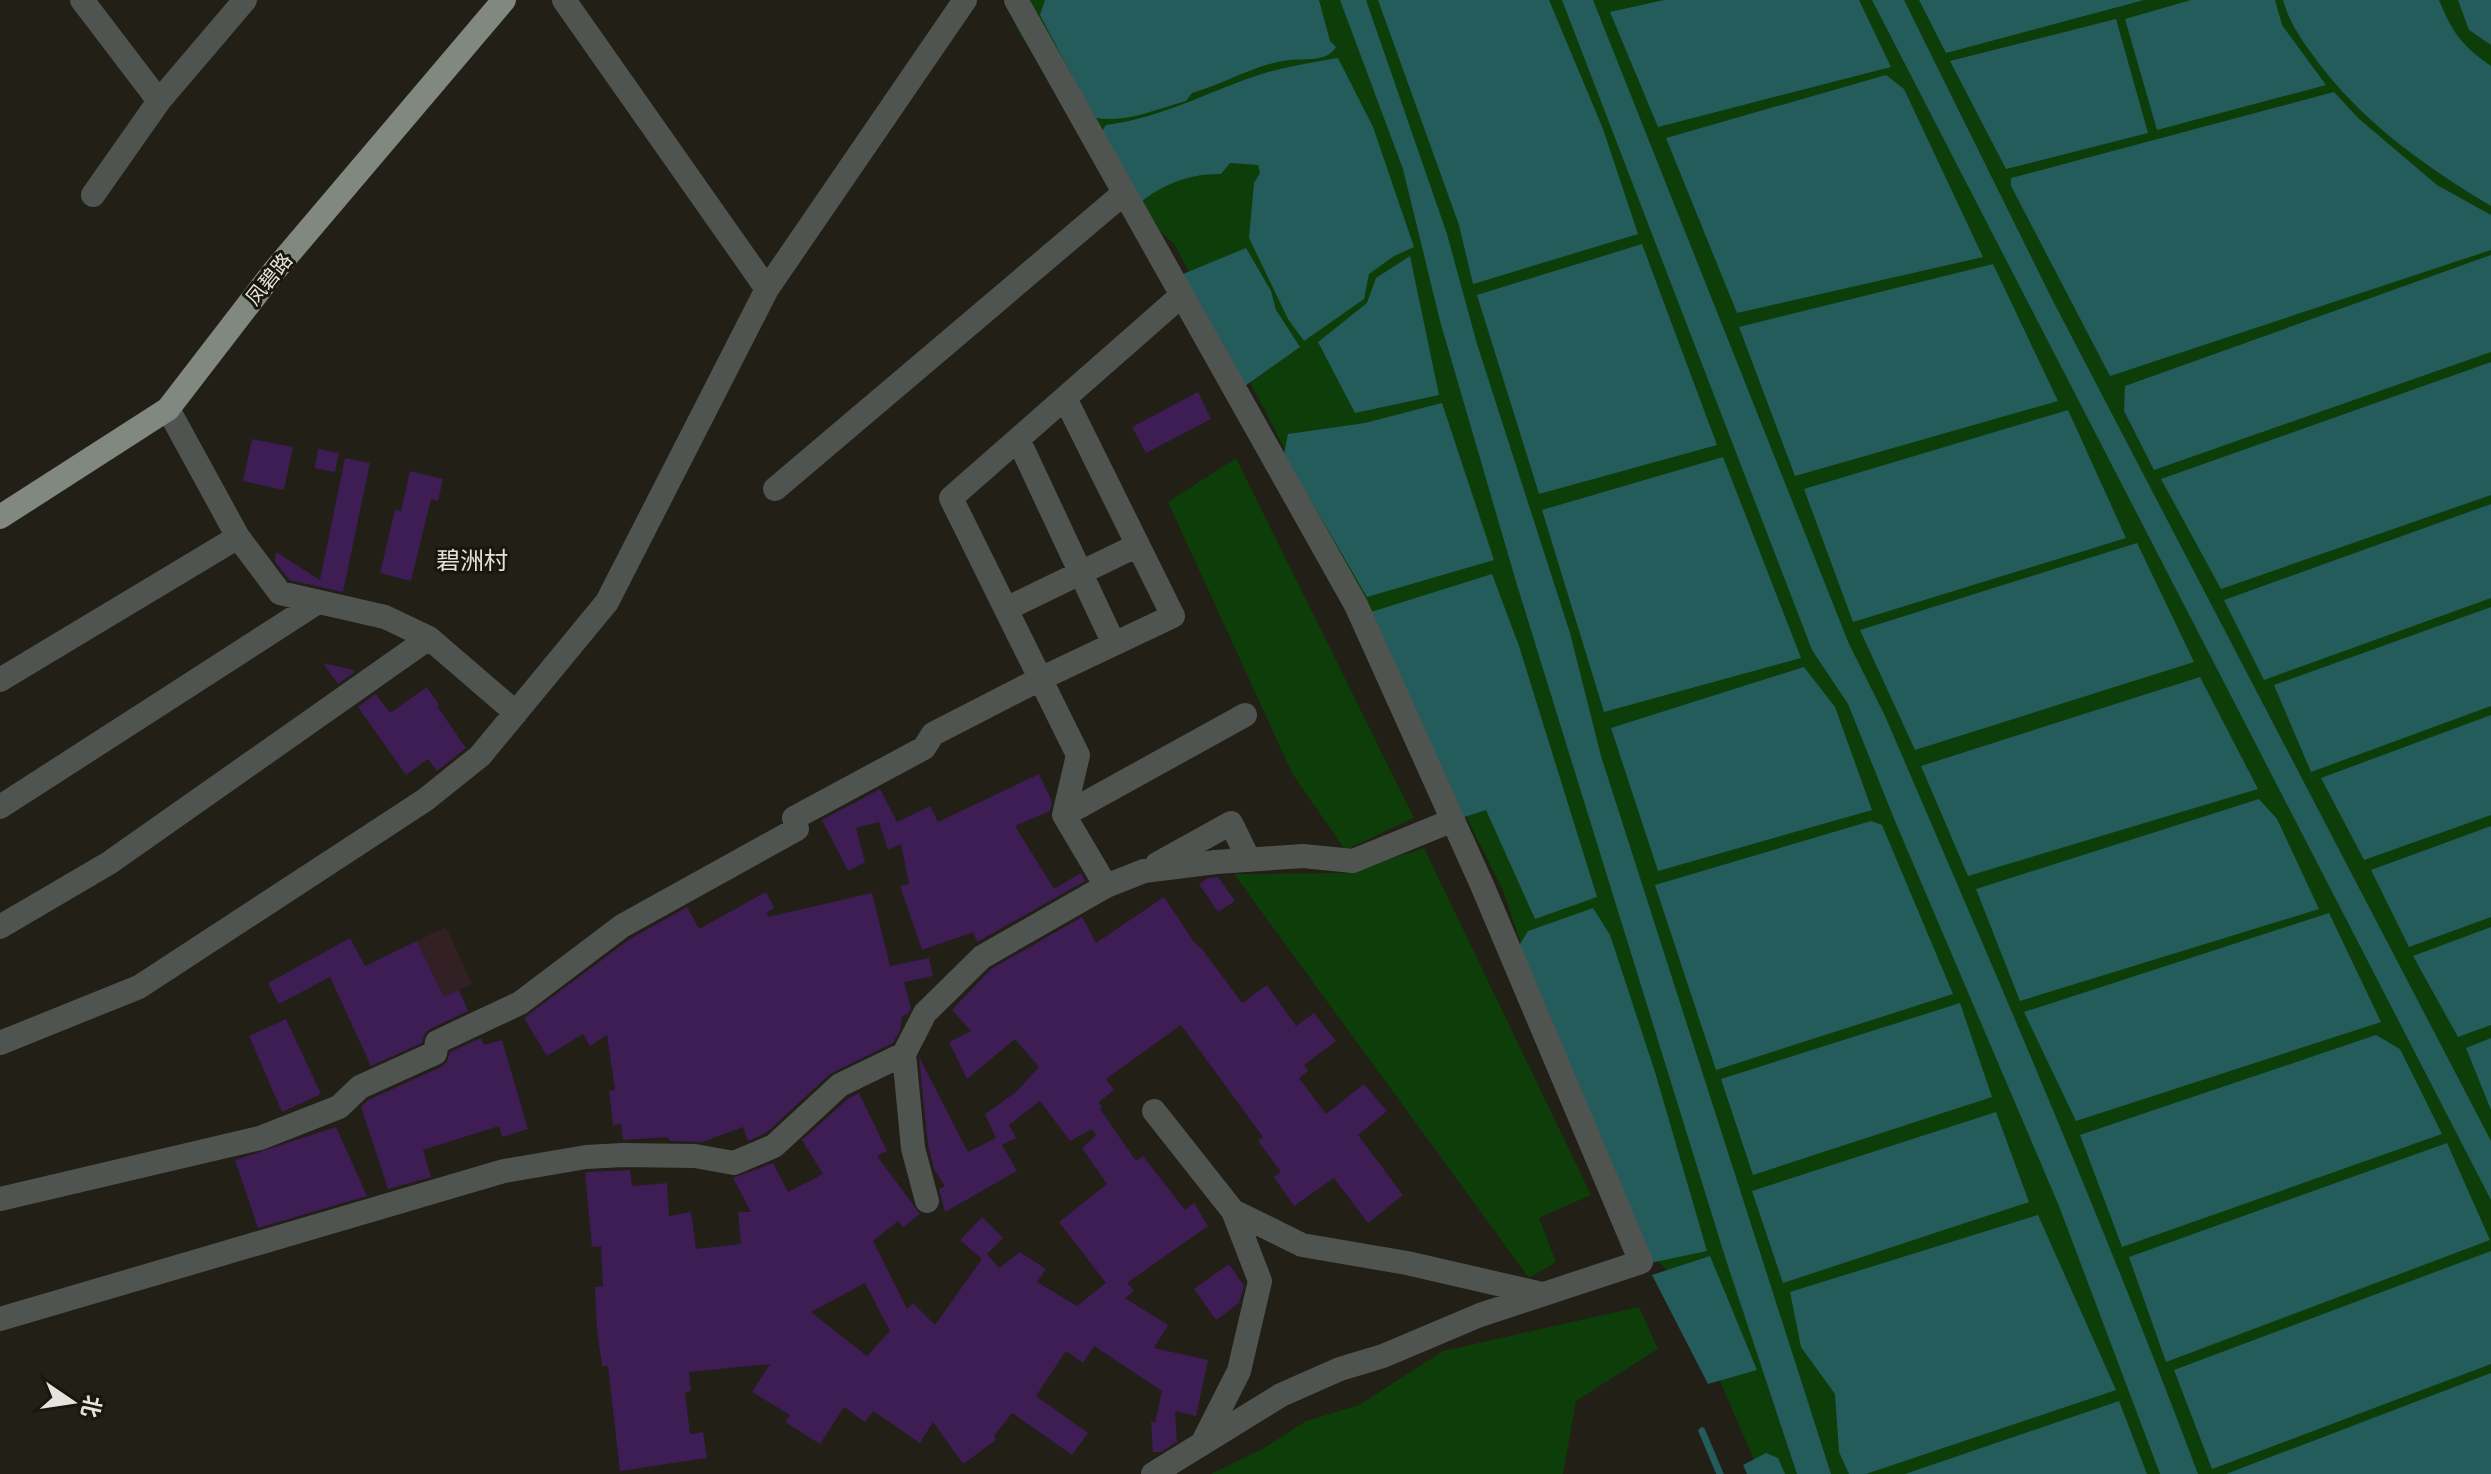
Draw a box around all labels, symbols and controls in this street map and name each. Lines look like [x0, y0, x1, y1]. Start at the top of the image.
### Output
street label: 凤碧路 [240, 248, 296, 309]
district label: 碧洲村 [436, 545, 508, 574]
north arrow [32, 1362, 112, 1442]
text: 北 [76, 1393, 108, 1420]

